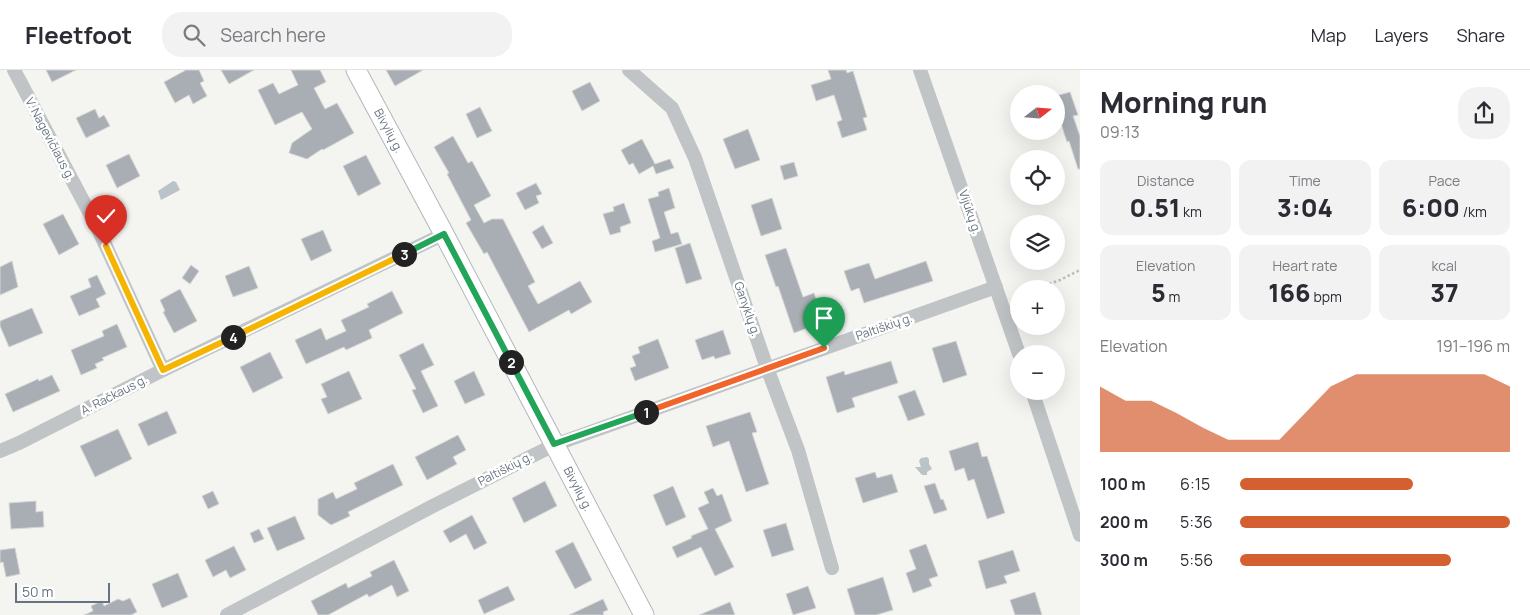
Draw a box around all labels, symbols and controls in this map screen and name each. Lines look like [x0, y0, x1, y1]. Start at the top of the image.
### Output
search box [162, 12, 512, 57]
text: Fleetfoot [25, 18, 132, 51]
icon: search [180, 21, 208, 49]
text: Search here [220, 22, 326, 48]
text: Map [1311, 23, 1346, 47]
text: Layers [1374, 23, 1428, 47]
text: Share [1456, 23, 1505, 47]
text: Morning run [1100, 83, 1267, 121]
north arrow [1010, 85, 1065, 140]
map controls [1010, 85, 1065, 400]
button: share [1458, 87, 1510, 139]
street label: V. Nagevičiaus g. [21, 94, 79, 183]
street label: Bivylių g. [370, 105, 408, 156]
text: 09:13 [1100, 121, 1140, 143]
button: locate [1010, 150, 1065, 205]
text: Distance [1137, 171, 1194, 190]
text: Time [1289, 171, 1321, 190]
text: Pace [1429, 171, 1460, 190]
street label: Vijūkų g. [955, 188, 986, 236]
text: 0.51 [1129, 190, 1180, 225]
text: 3:04 [1277, 190, 1333, 225]
text: 6:00 [1402, 190, 1460, 225]
pin [85, 195, 127, 246]
icon: check [92, 202, 120, 230]
text: km [1180, 202, 1202, 221]
text: /km [1460, 202, 1487, 221]
button: layers [1010, 215, 1065, 270]
pin: 3 [392, 242, 416, 266]
text: 3 [400, 245, 409, 264]
text: Elevation [1136, 256, 1195, 275]
text: Heart rate [1273, 256, 1337, 275]
text: kcal [1432, 256, 1457, 275]
text: 5 [1151, 275, 1166, 310]
text: 166 [1268, 275, 1311, 310]
text: 37 [1430, 275, 1459, 310]
street label: Ganyklų g. [730, 279, 765, 338]
button: + [1010, 280, 1065, 335]
text: m [1166, 287, 1180, 306]
text: bpm [1311, 287, 1342, 306]
pin [803, 297, 845, 348]
icon: arrive [810, 304, 838, 332]
street label: Paltiškių g. [853, 309, 914, 344]
pin: 4 [220, 324, 246, 350]
text: 4 [229, 328, 238, 347]
text: Elevation [1100, 335, 1168, 357]
text: 191–196 m [1436, 335, 1510, 357]
button: − [1010, 345, 1065, 400]
pin: 2 [498, 350, 524, 374]
text: 2 [507, 353, 516, 372]
street label: A. Račkaus g. [78, 371, 150, 419]
pin: 1 [634, 400, 658, 424]
text: 1 [643, 403, 650, 422]
street label: Paltiškių g. [475, 448, 535, 489]
street label: Bivylių g. [560, 464, 597, 514]
text: 100 m [1100, 473, 1146, 495]
text: 6:15 [1180, 473, 1210, 495]
text: 200 m [1100, 511, 1148, 533]
text: 5:36 [1180, 511, 1213, 533]
text: 300 m [1100, 549, 1148, 571]
text: 5:56 [1180, 549, 1213, 571]
scale bar [15, 580, 110, 603]
text: 50 m [22, 582, 53, 601]

